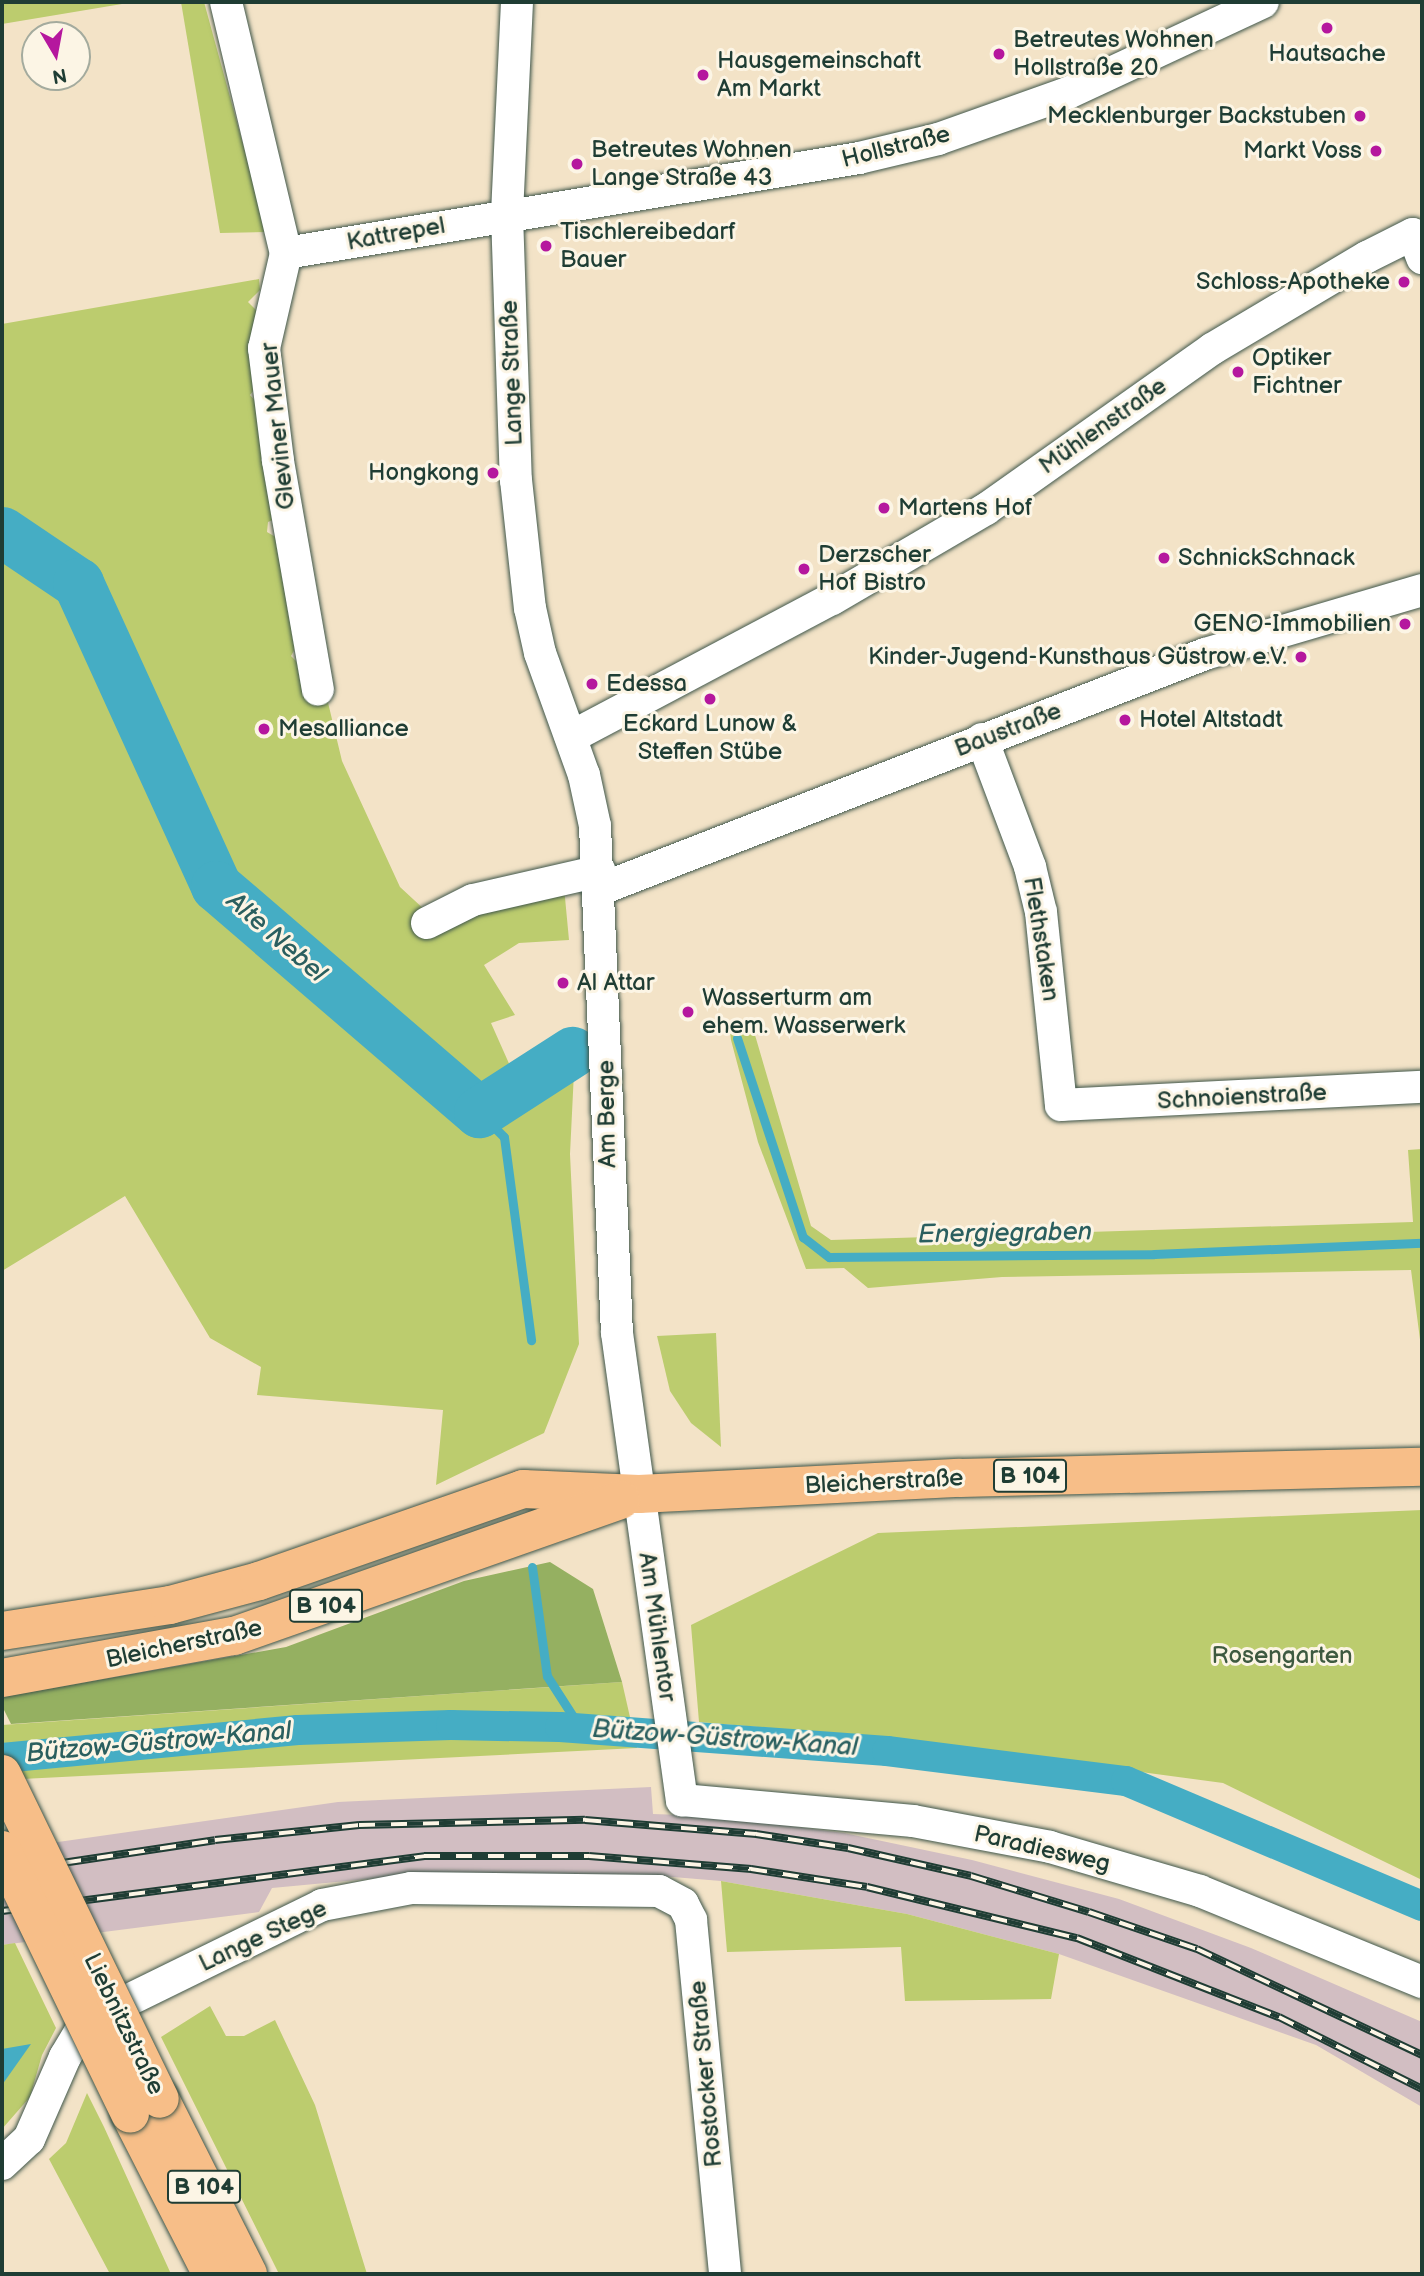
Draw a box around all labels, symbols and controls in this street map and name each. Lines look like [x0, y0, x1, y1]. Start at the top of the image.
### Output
marker: Hautsache [1319, 20, 1335, 36]
north arrow [21, 21, 91, 91]
place label: Betreutes Wohnen Hollstraße 20 [1013, 26, 1215, 82]
place label: Hautsache [1268, 40, 1386, 68]
marker: Betreutes Wohnen Hollstraße 20 [991, 46, 1007, 62]
place label: Hausgemeinschaft Am Markt [717, 47, 921, 103]
text: N [50, 63, 68, 88]
marker: Hausgemeinschaft Am Markt [695, 67, 711, 83]
place label: Mecklenburger Backstuben [1047, 102, 1346, 130]
marker: Mecklenburger Backstuben [1352, 108, 1368, 124]
street label: Hollstraße [839, 120, 953, 174]
place label: Betreutes Wohnen Lange Straße 43 [591, 136, 793, 192]
place label: Markt Voss [1242, 137, 1362, 165]
marker: Markt Voss [1368, 143, 1384, 159]
marker: Betreutes Wohnen Lange Straße 43 [569, 156, 585, 172]
street label: Kattrepel [345, 211, 447, 257]
place label: Tischlereibedarf Bauer [560, 218, 736, 274]
marker: Tischlereibedarf Bauer [538, 238, 554, 254]
place label: Schloss-Apotheke [1196, 268, 1390, 296]
marker: Schloss-Apotheke [1396, 274, 1412, 290]
street label: Lange Straße [495, 299, 529, 447]
street label: Gleviner Mauer [255, 341, 301, 511]
place label: Optiker Fichtner [1252, 344, 1342, 400]
marker: Optiker Fichtner [1230, 364, 1246, 380]
street label: Mühlenstraße [1034, 371, 1172, 481]
place label: Hongkong [368, 459, 479, 487]
marker: Hongkong [485, 465, 501, 481]
place label: Martens Hof [898, 494, 1032, 522]
marker: Martens Hof [876, 500, 892, 516]
place label: Derzscher Hof Bistro [818, 541, 931, 597]
place label: SchnickSchnack [1178, 544, 1354, 572]
marker: SchnickSchnack [1156, 550, 1172, 566]
marker: Derzscher Hof Bistro [796, 561, 812, 577]
place label: GENO-Immobilien [1193, 610, 1391, 638]
marker: GENO-Immobilien [1397, 616, 1413, 632]
place label: Kinder-Jugend-Kunsthaus Güstrow e.V. [868, 643, 1287, 671]
marker: Kinder-Jugend-Kunsthaus Güstrow e.V. [1293, 649, 1309, 665]
place label: Edessa [606, 670, 687, 698]
marker: Edessa [584, 676, 600, 692]
marker: Eckard Lunow & Steffen Stübe [702, 691, 718, 707]
street label: Baustraße [951, 696, 1065, 764]
place label: Hotel Altstadt [1139, 706, 1283, 734]
place label: Eckard Lunow & Steffen Stübe [623, 710, 797, 766]
marker: Hotel Altstadt [1117, 712, 1133, 728]
place label: Mesalliance [278, 715, 409, 743]
marker: Mesalliance [256, 721, 272, 737]
street label: Flethstaken [1017, 875, 1065, 1003]
water label: Alte Nebel [220, 886, 332, 990]
place label: Al Attar [577, 969, 654, 997]
marker: Al Attar [555, 975, 571, 991]
place label: Wasserturm am ehem. Wasserwerk [702, 984, 906, 1040]
marker: Wasserturm am ehem. Wasserwerk [680, 1004, 696, 1020]
street label: Am Berge [592, 1060, 622, 1168]
street label: Schnoienstraße [1156, 1078, 1328, 1116]
water label: Energiegraben [918, 1217, 1092, 1251]
road number: B 104 [992, 1456, 1068, 1496]
street label: Bleicherstraße [804, 1463, 964, 1501]
street label: Am Mühlentor [632, 1551, 682, 1703]
road number: B 104 [288, 1586, 364, 1625]
street label: Bleicherstraße [103, 1613, 265, 1675]
park label: Rosengarten [1211, 1642, 1353, 1670]
water label: Bützow-Güstrow-Kanal [591, 1714, 859, 1764]
water label: Bützow-Güstrow-Kanal [25, 1716, 293, 1770]
street label: Paradiesweg [971, 1819, 1113, 1879]
street label: Lange Stege [194, 1894, 332, 1978]
street label: Liebnitzstraße [77, 1949, 171, 2099]
street label: Rostocker Straße [683, 1979, 729, 2169]
road number: B 104 [166, 2168, 242, 2206]

